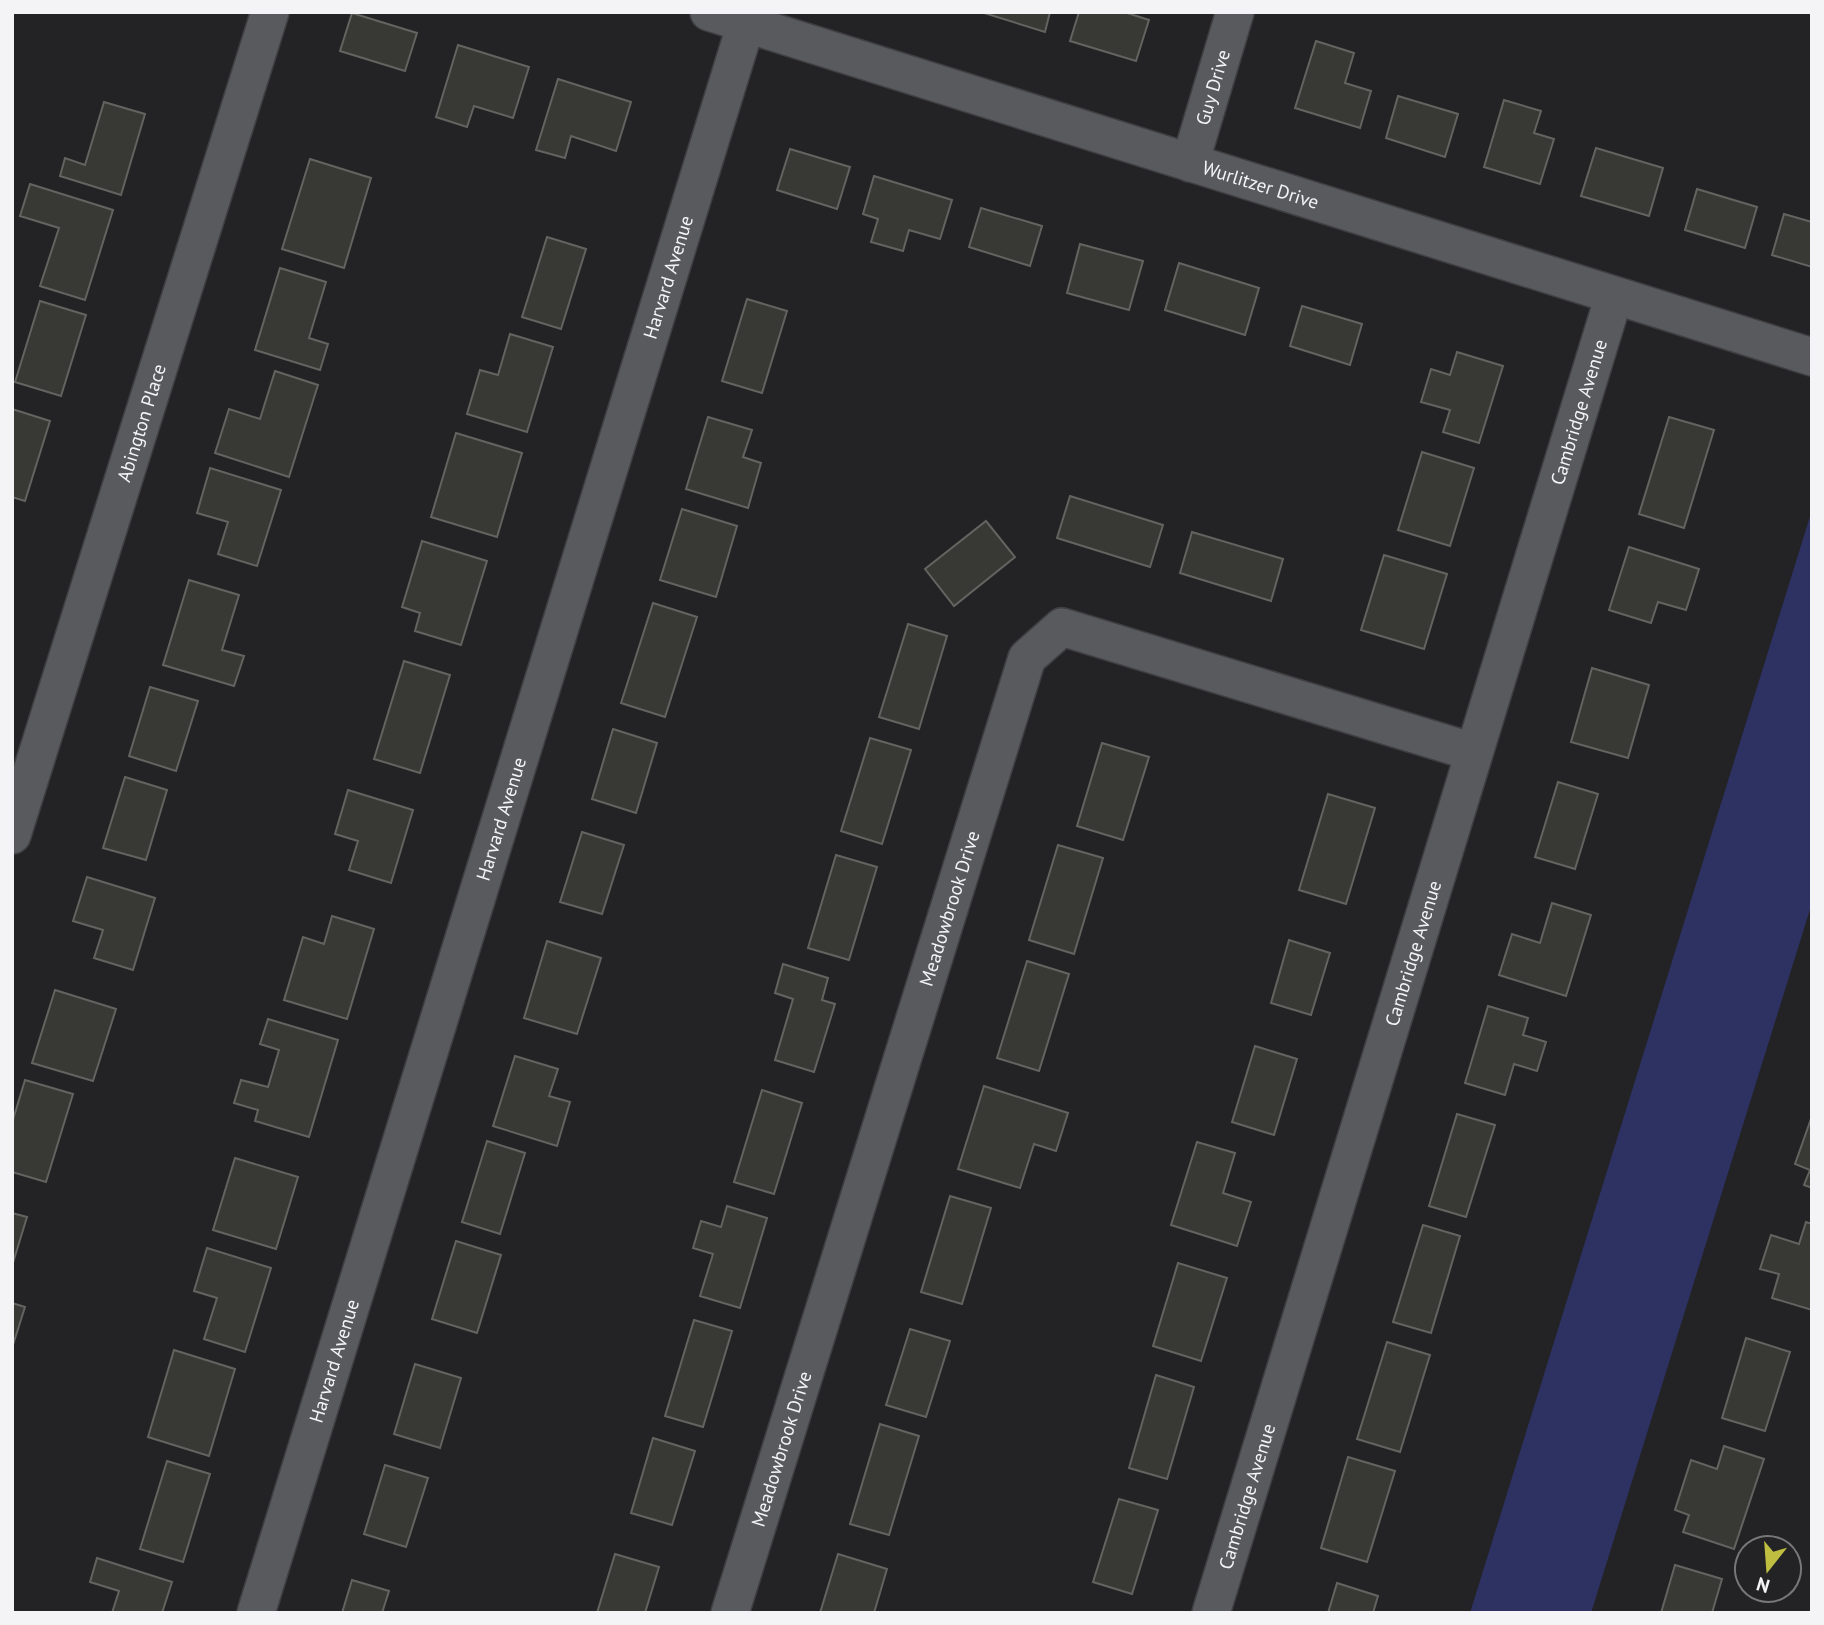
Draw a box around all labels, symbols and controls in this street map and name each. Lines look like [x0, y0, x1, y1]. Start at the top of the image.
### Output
street label: Guy Drive [1190, 47, 1235, 128]
street label: Wurlitzer Drive [1199, 155, 1322, 214]
street label: Harvard Avenue [638, 212, 698, 342]
street label: Cambridge Avenue [1545, 336, 1612, 488]
street label: Abington Place [111, 361, 171, 485]
street label: Harvard Avenue [471, 754, 531, 884]
street label: Meadowbrook Drive [914, 828, 985, 989]
street label: Cambridge Avenue [1379, 877, 1446, 1029]
street label: Harvard Avenue [303, 1296, 364, 1425]
street label: Meadowbrook Drive [746, 1368, 817, 1529]
street label: Cambridge Avenue [1213, 1421, 1280, 1572]
north arrow [1733, 1534, 1803, 1604]
text: N [1754, 1572, 1773, 1599]

